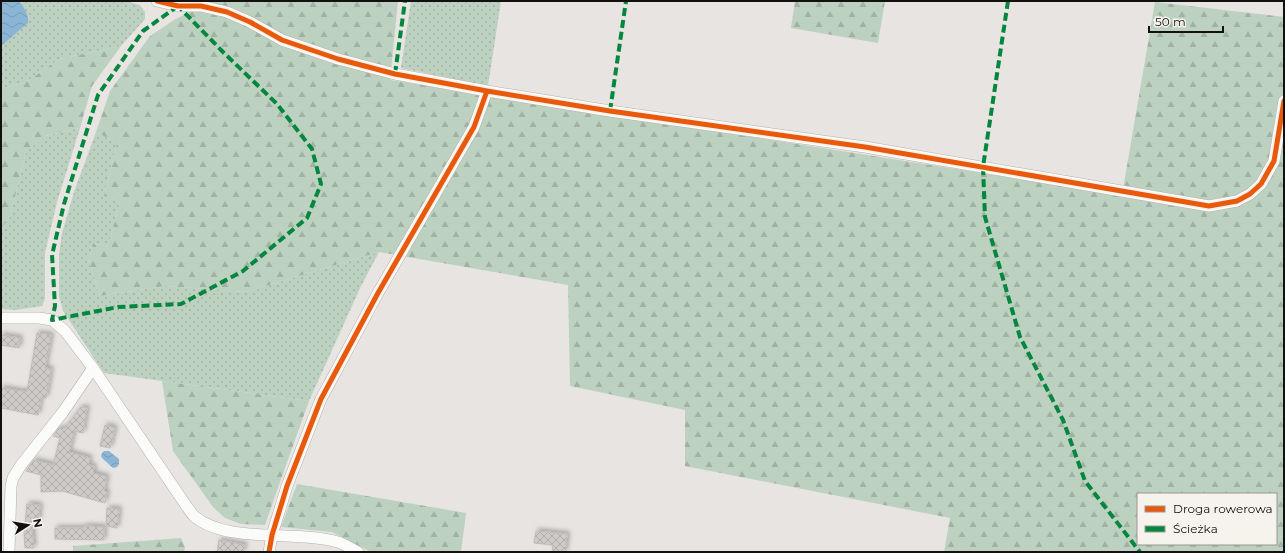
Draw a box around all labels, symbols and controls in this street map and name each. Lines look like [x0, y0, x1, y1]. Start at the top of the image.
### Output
scale bar [1149, 8, 1223, 34]
text: 50 m [1155, 14, 1186, 29]
legend [1137, 493, 1277, 545]
text: Droga rowerowa [1173, 501, 1273, 516]
north arrow [8, 505, 48, 545]
text: N [30, 517, 46, 529]
text: Ścieżka [1173, 521, 1218, 536]

